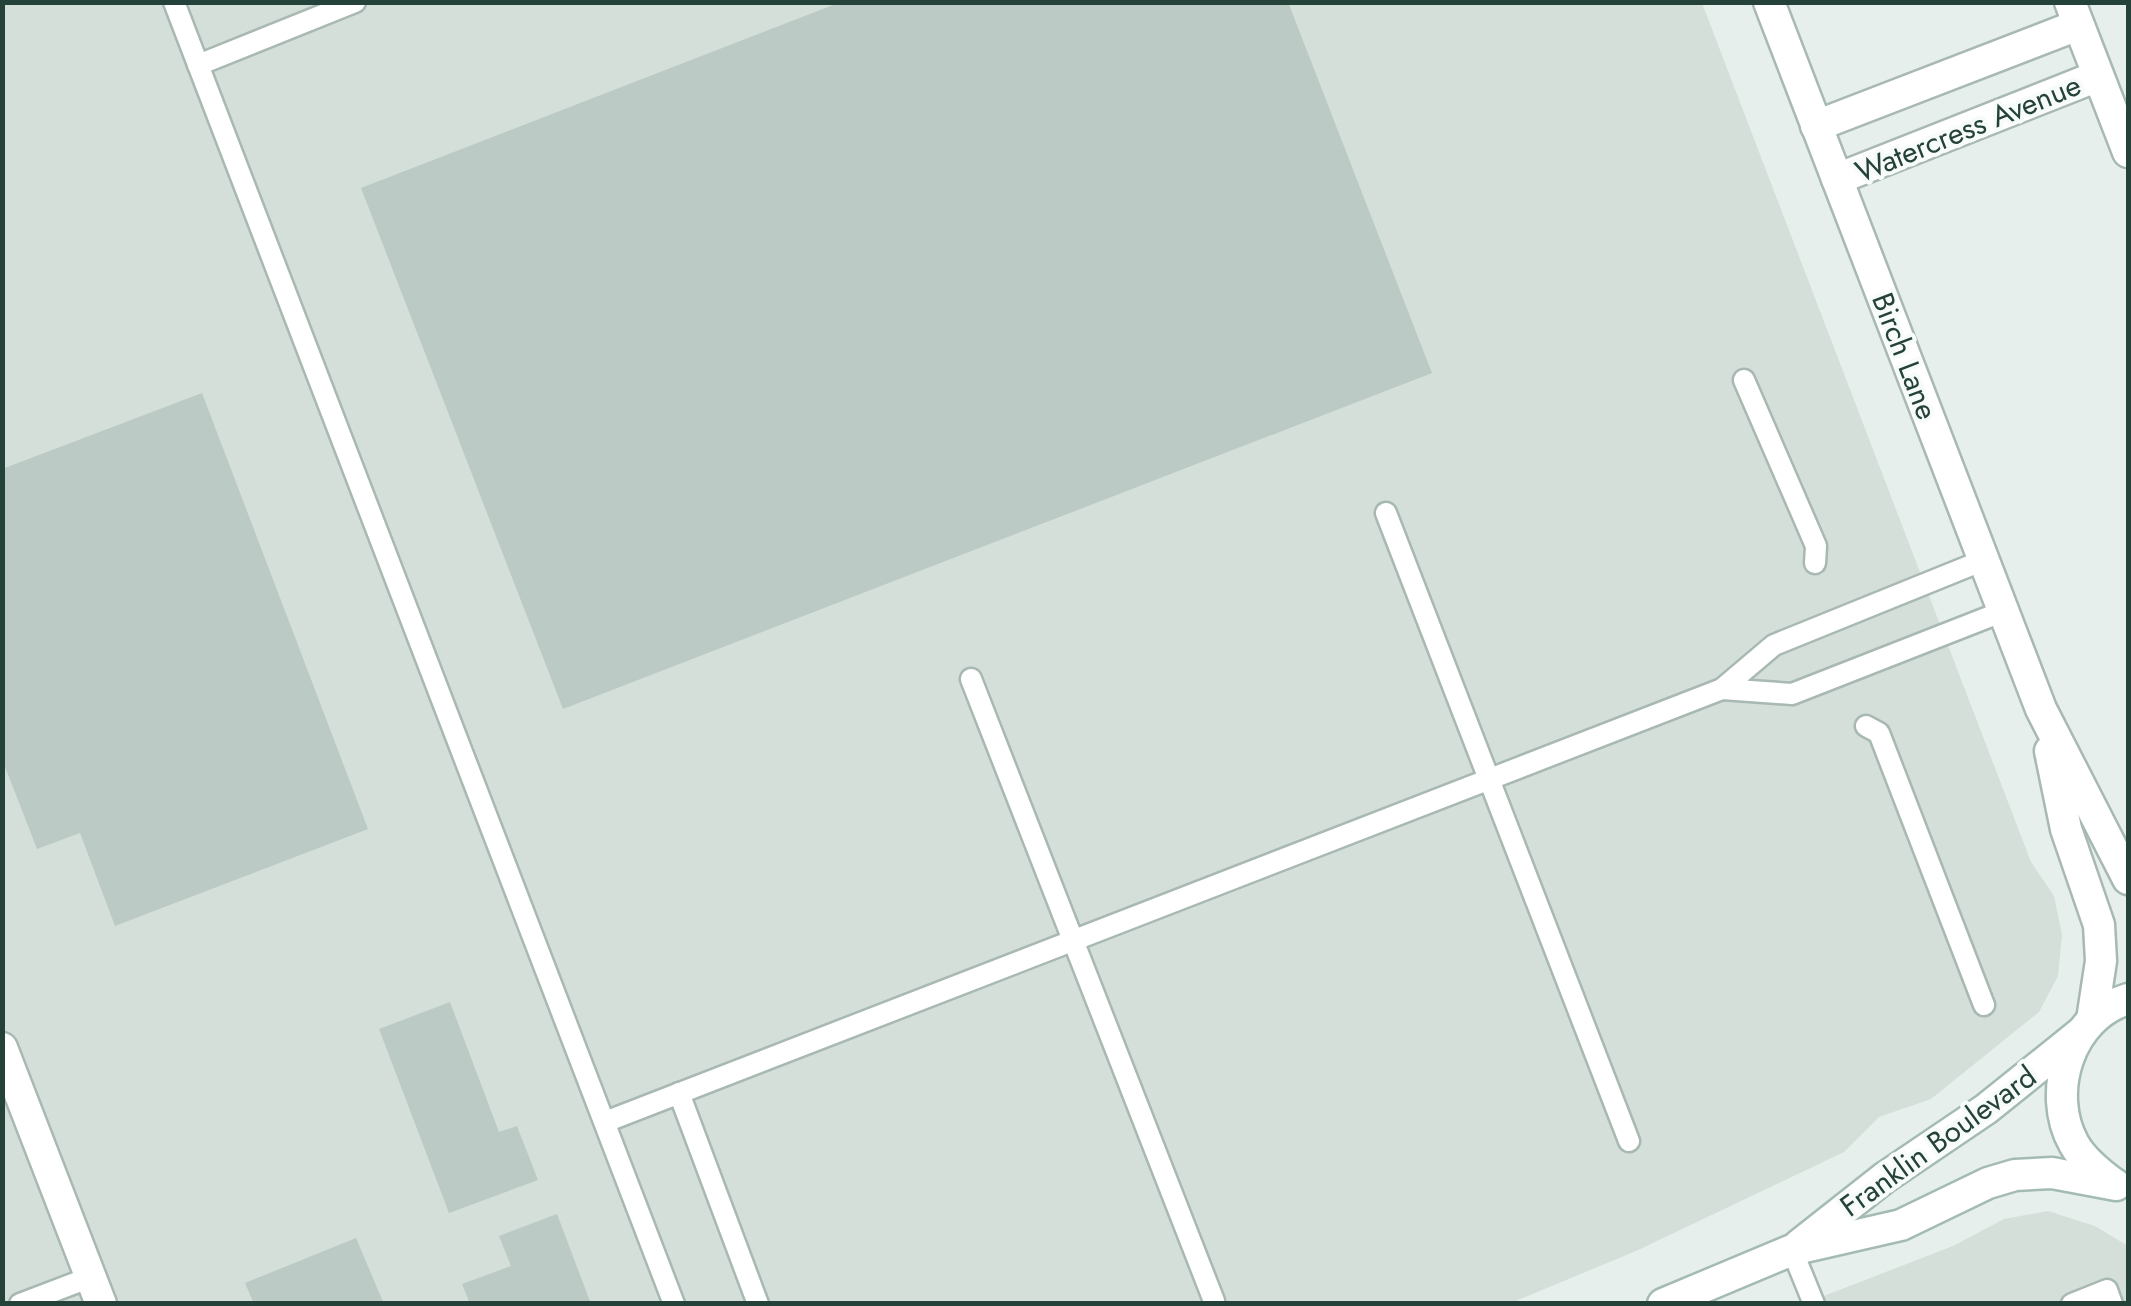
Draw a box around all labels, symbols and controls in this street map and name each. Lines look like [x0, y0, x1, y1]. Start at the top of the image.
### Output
street label: Watercress Avenue [1849, 63, 2087, 193]
street label: Birch Lane [1861, 286, 1949, 426]
street label: Franklin Boulevard [1831, 1055, 2045, 1227]

